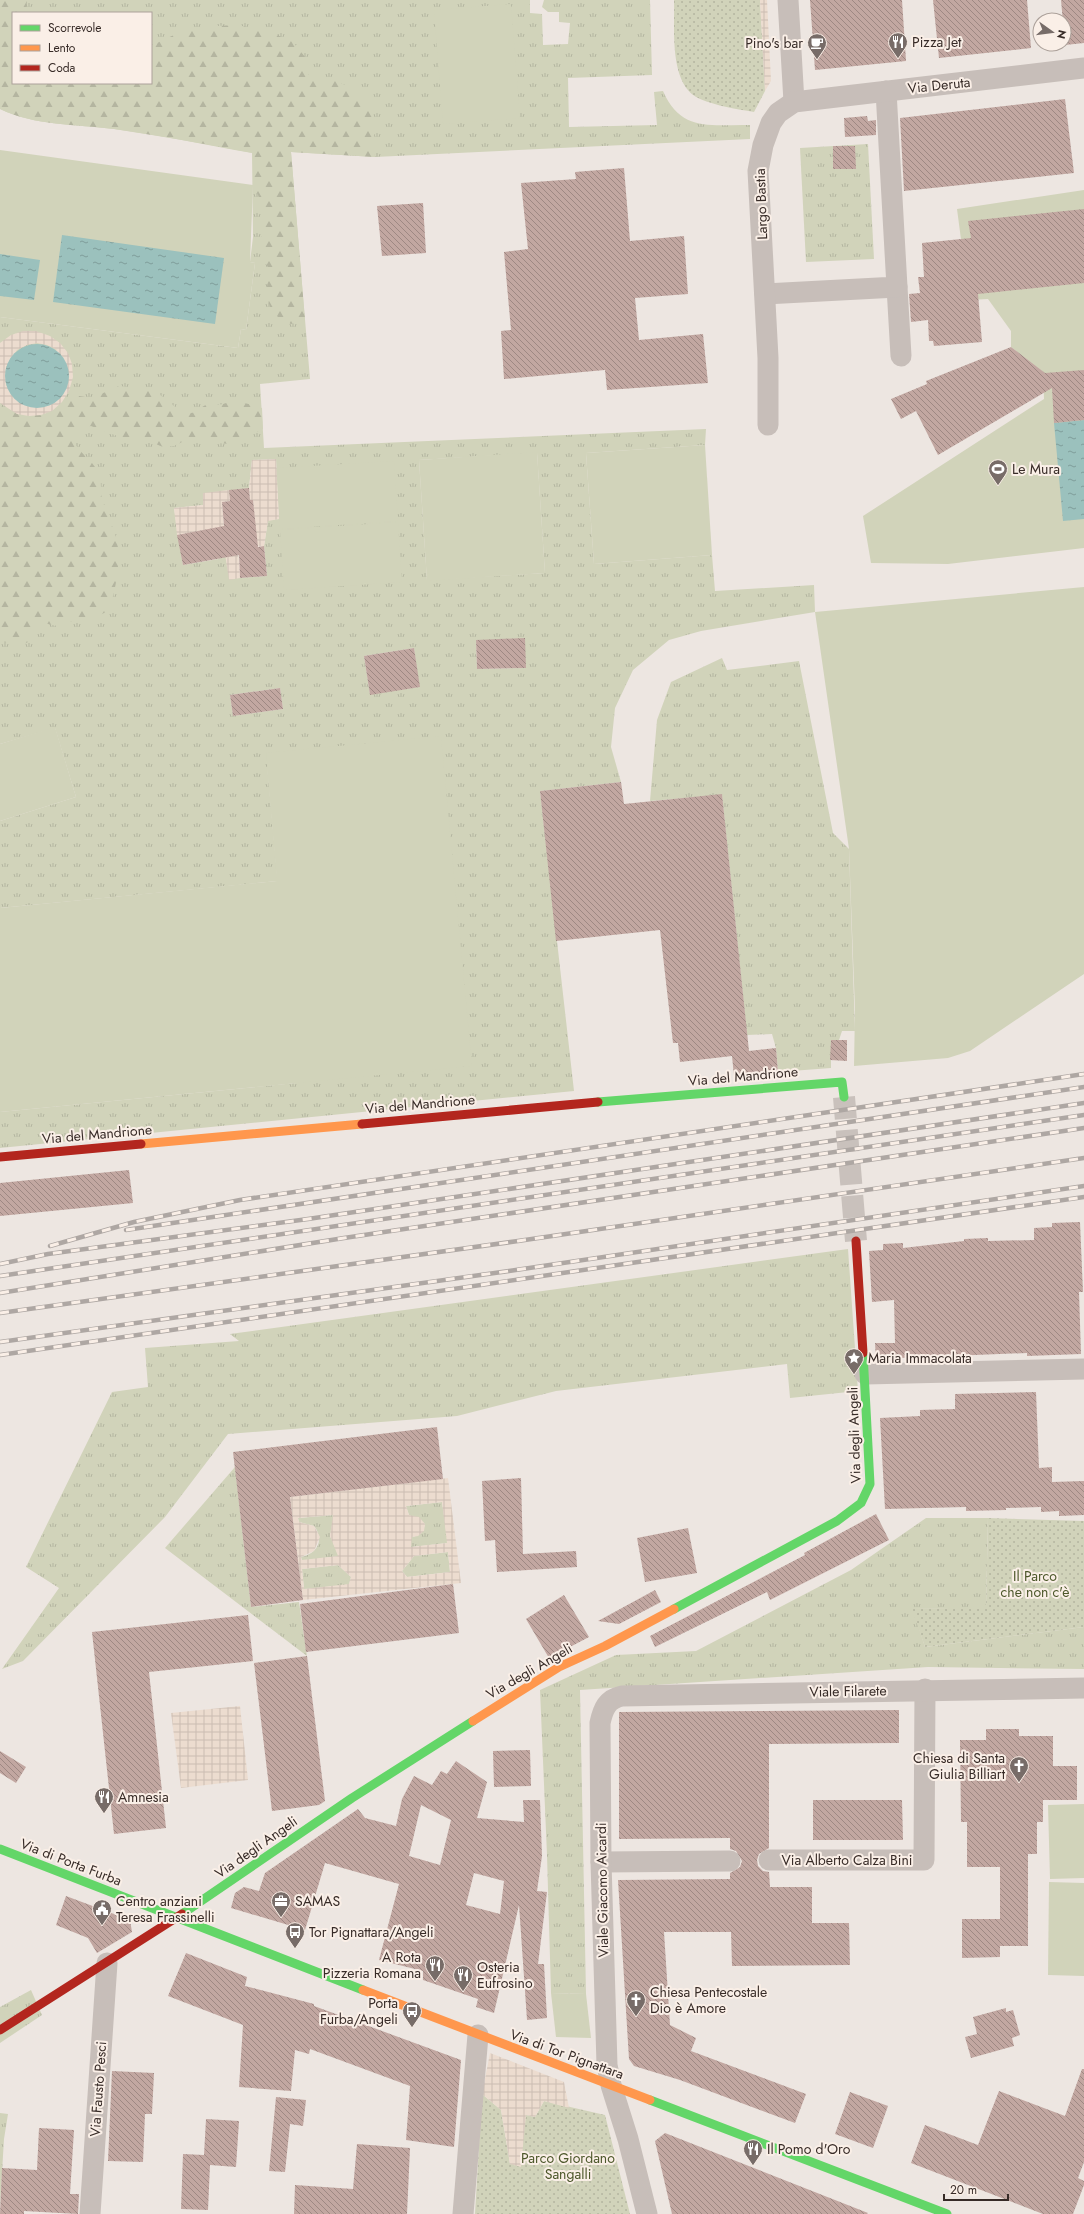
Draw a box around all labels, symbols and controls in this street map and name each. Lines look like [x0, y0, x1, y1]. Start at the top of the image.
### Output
legend [12, 12, 152, 84]
north arrow [1032, 12, 1072, 52]
text: Scorrevole [48, 19, 102, 37]
text: N [1053, 28, 1071, 41]
restaurant icon: Pizza Jet [887, 31, 909, 59]
cafe icon: Pino's bar [806, 32, 828, 60]
place label: Pizza Jet [912, 32, 962, 52]
place label: Pino's bar [745, 33, 803, 53]
text: Lento [48, 39, 76, 57]
text: Coda [48, 59, 76, 77]
street label: Via Deruta [907, 72, 971, 98]
street label: Largo Bastia [750, 168, 772, 240]
sports icon: Le Mura [987, 458, 1009, 486]
place label: Le Mura [1012, 459, 1060, 479]
street label: Via del Mandrione [687, 1061, 799, 1091]
street label: Via del Mandrione [364, 1089, 476, 1119]
street label: Via del Mandrione [41, 1119, 153, 1149]
place icon: Maria Immacolata [843, 1347, 865, 1375]
place label: Maria Immacolata [868, 1348, 972, 1368]
street label: Via degli Angeli [842, 1386, 866, 1484]
park label: Il Parco che non c'è [1001, 1566, 1069, 1602]
street label: Via degli Angeli [482, 1638, 576, 1704]
street label: Viale Filarete [809, 1680, 887, 1702]
place label: Chiesa di Santa Giulia Billiart [913, 1748, 1006, 1784]
church icon: Chiesa di Santa Giulia Billiart [1008, 1755, 1030, 1783]
restaurant icon: Amnesia [93, 1786, 115, 1814]
place label: Amnesia [118, 1787, 169, 1807]
street label: Via degli Angeli [211, 1811, 301, 1883]
street label: Viale Giacomo Aicardi [591, 1822, 613, 1958]
street label: Via di Porta Furba [17, 1833, 125, 1891]
street label: Via Alberto Calza Bini [782, 1850, 912, 1870]
office icon: SAMAS [270, 1890, 292, 1918]
place label: Centro anziani Teresa Frassinelli [116, 1891, 215, 1927]
place label: SAMAS [295, 1891, 340, 1911]
public building icon: Centro anziani Teresa Frassinelli [91, 1898, 113, 1926]
bus stop icon: Tor Pignattara/Angeli [284, 1921, 306, 1949]
place label: Tor Pignattara/Angeli [309, 1922, 434, 1942]
place label: A Rota Pizzeria Romana [323, 1947, 421, 1983]
restaurant icon: A Rota Pizzeria Romana [424, 1954, 446, 1982]
place label: Osteria Eufrosino [477, 1957, 533, 1993]
restaurant icon: Osteria Eufrosino [452, 1964, 474, 1992]
place label: Chiesa Pentecostale Dio è Amore [650, 1982, 767, 2018]
church icon: Chiesa Pentecostale Dio è Amore [625, 1989, 647, 2017]
place label: Porta Furba/Angeli [320, 1993, 398, 2029]
bus stop icon: Porta Furba/Angeli [401, 2000, 423, 2028]
street label: Via di Tor Pignattara [507, 2024, 627, 2084]
street label: Via Fausto Pesci [85, 2041, 111, 2137]
restaurant icon: Il Pomo d'Oro [742, 2138, 764, 2166]
place label: Il Pomo d'Oro [767, 2139, 851, 2159]
park label: Parco Giordano Sangalli [521, 2148, 615, 2184]
scale bar [944, 2176, 1008, 2202]
text: 20 m [950, 2181, 977, 2199]

